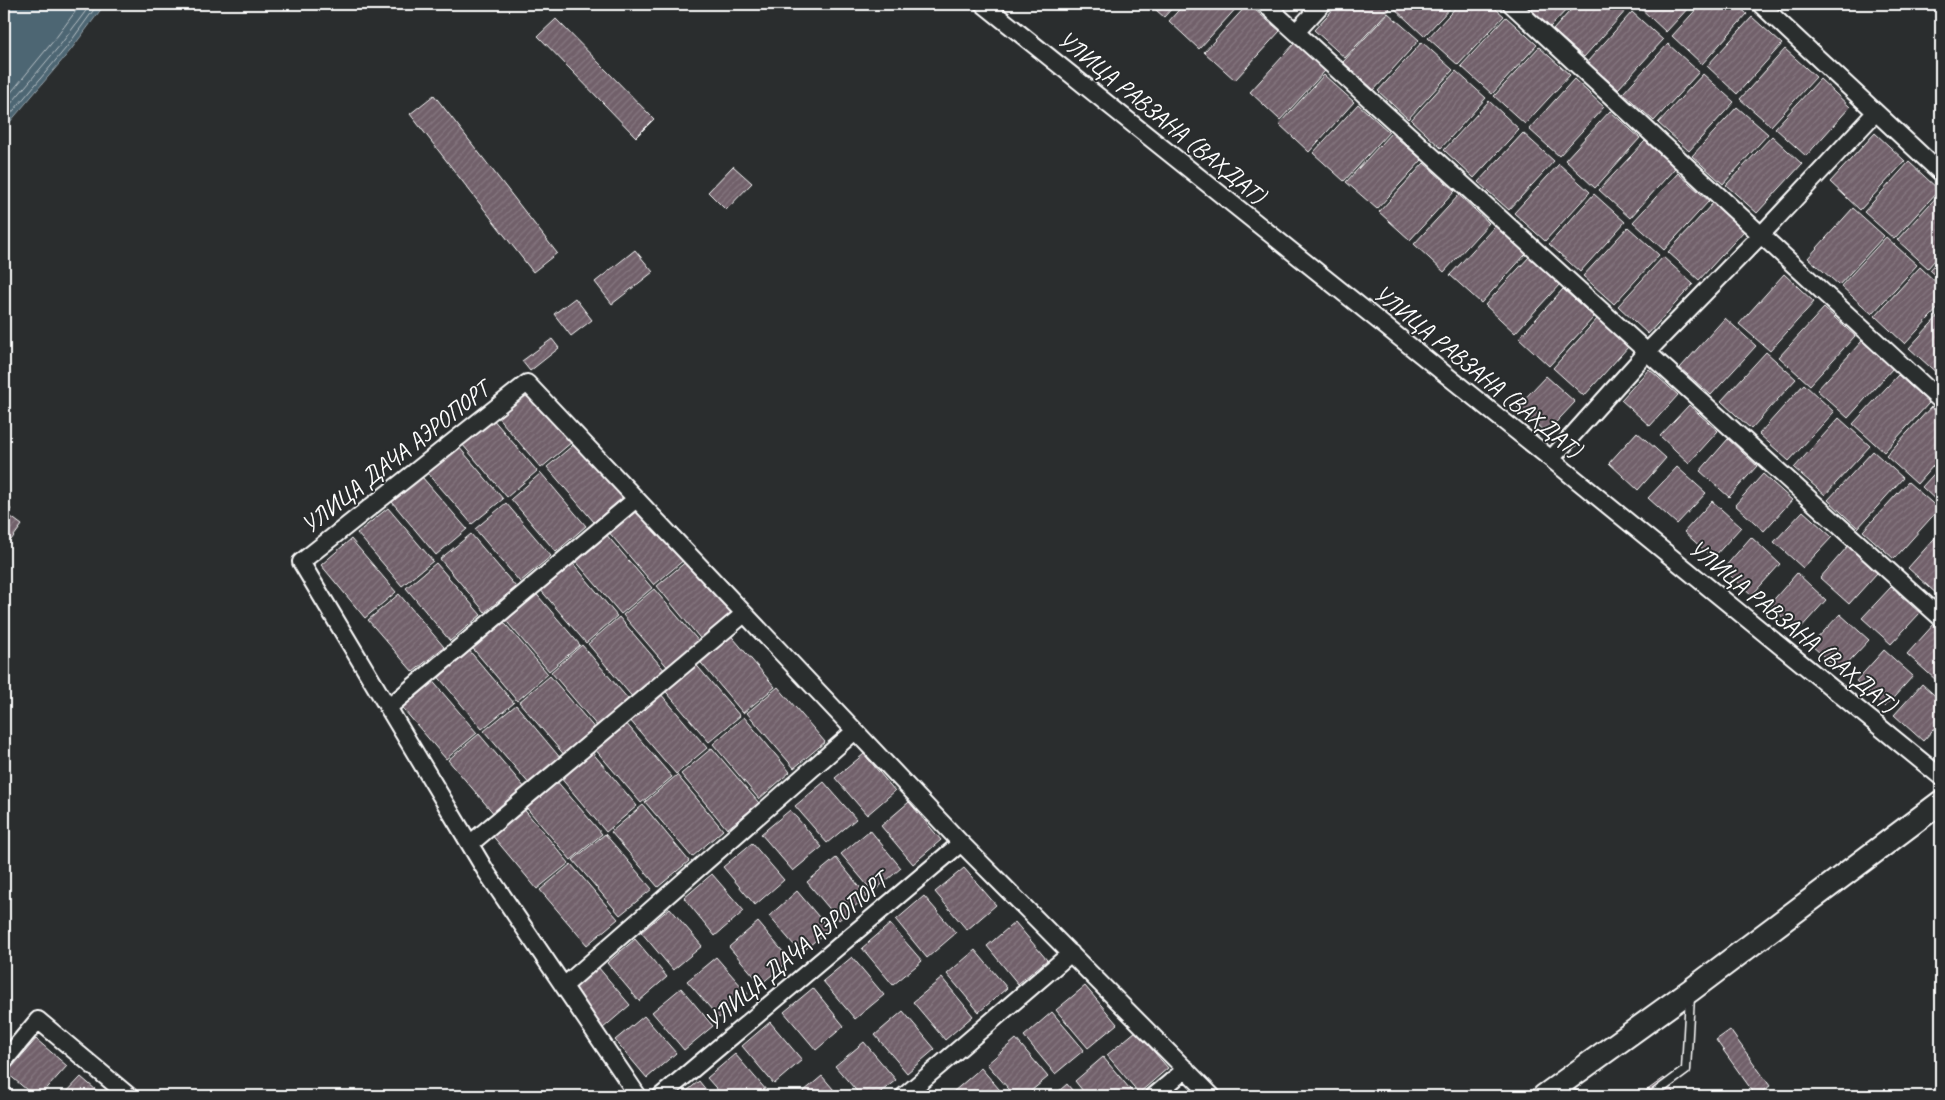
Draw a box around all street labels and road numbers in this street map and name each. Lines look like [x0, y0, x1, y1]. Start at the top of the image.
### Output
street label: УЛИЦА РАВЗАНА (ВАХДАТ) [1052, 24, 1273, 211]
street label: УЛИЦА РАВЗАНА (ВАХДАТ) [1368, 278, 1589, 465]
street label: УЛИЦА ДАЧА АЭРОПОРТ [295, 371, 499, 540]
street label: УЛИЦА РАВЗАНА (ВАХДАТ) [1683, 533, 1904, 720]
street label: УЛИЦА ДАЧА АЭРОПОРТ [698, 862, 898, 1036]

